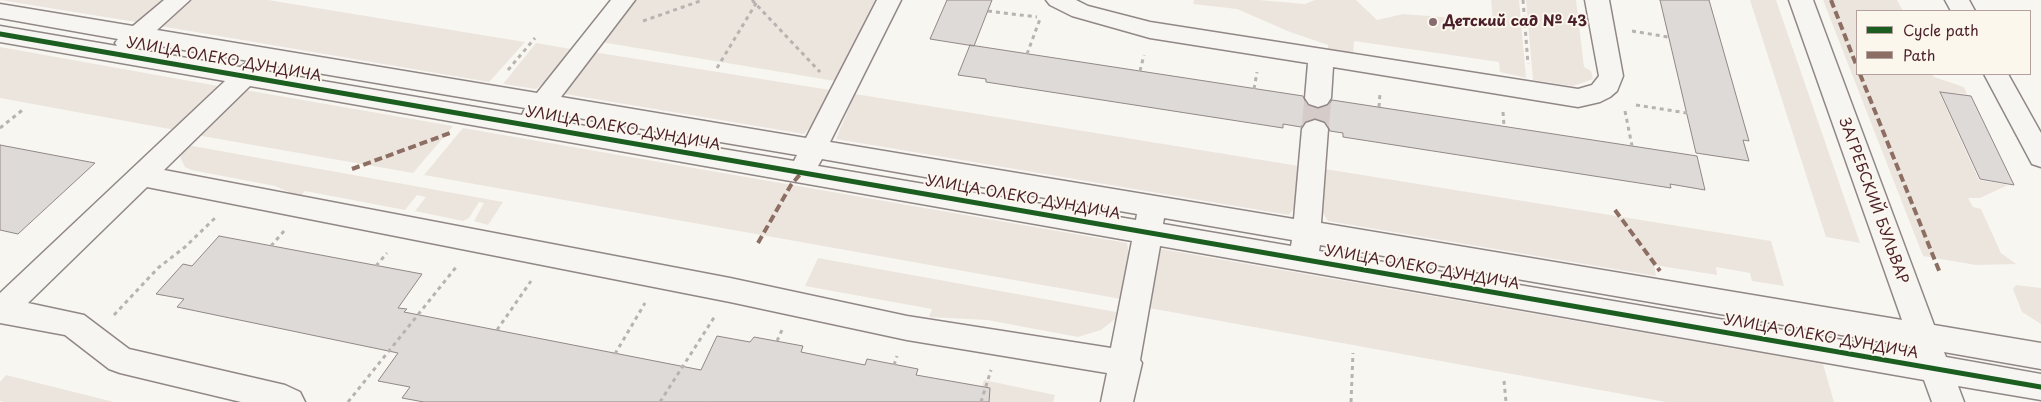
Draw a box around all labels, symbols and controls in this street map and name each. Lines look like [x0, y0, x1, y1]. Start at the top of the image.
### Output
legend [1856, 10, 2031, 75]
place label: Детский сад № 43 [1443, 13, 1587, 31]
marker: Детский сад № 43 [1427, 16, 1439, 28]
text: Cycle path [1903, 18, 1979, 41]
street label: УЛИЦА ОЛЕКО ДУНДИЧА [125, 34, 323, 86]
text: Path [1903, 43, 1935, 66]
street label: УЛИЦА ОЛЕКО ДУНДИЧА [524, 103, 722, 155]
street label: ЗАГРЕБСКИЙ БУЛЬВАР [1835, 115, 1911, 287]
street label: УЛИЦА ОЛЕКО ДУНДИЧА [924, 172, 1122, 224]
street label: УЛИЦА ОЛЕКО ДУНДИЧА [1323, 242, 1521, 294]
street label: УЛИЦА ОЛЕКО ДУНДИЧА [1722, 311, 1920, 363]

